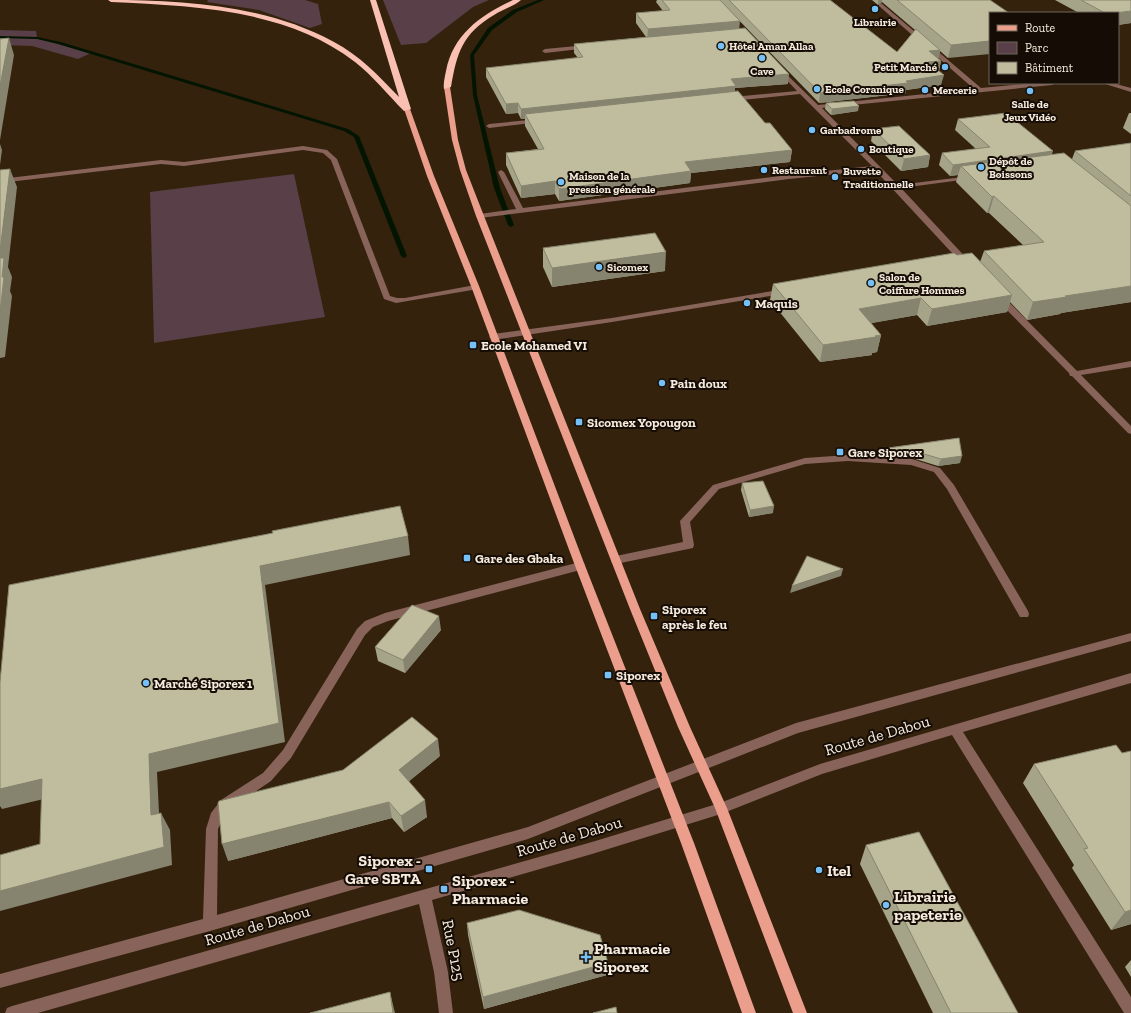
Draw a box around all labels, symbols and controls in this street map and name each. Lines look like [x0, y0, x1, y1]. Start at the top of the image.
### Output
marker: Librairie [870, 4, 880, 14]
legend [989, 12, 1119, 84]
place label: Librairie [854, 16, 897, 29]
text: Route [1025, 21, 1056, 35]
place label: Hôtel Aman Allaa [729, 40, 814, 53]
marker: Hôtel Aman Allaa [716, 41, 726, 51]
text: Parc [1025, 41, 1049, 55]
marker: Cave [757, 53, 767, 63]
place label: Petit Marché [874, 61, 938, 74]
text: Bâtiment [1025, 61, 1074, 75]
marker: Petit Marché [940, 62, 950, 72]
place label: Cave [750, 65, 774, 78]
place label: Ecole Coranique [825, 83, 905, 96]
marker: Ecole Coranique [812, 84, 822, 94]
place label: Mercerie [933, 84, 977, 97]
marker: Mercerie [920, 85, 930, 95]
marker: Salle de Jeux Vidéo [1025, 86, 1035, 96]
place label: Salle de Jeux Vidéo [1004, 98, 1056, 124]
place label: Garbadrome [820, 124, 882, 137]
marker: Garbadrome [807, 125, 817, 135]
place label: Boutique [869, 143, 914, 156]
marker: Boutique [856, 144, 866, 154]
place label: Dépôt de Boissons [989, 155, 1033, 181]
marker: Dépôt de Boissons [976, 162, 986, 172]
place label: Restaurant [772, 164, 828, 177]
marker: Restaurant [759, 165, 769, 175]
place label: Buvette Traditionnelle [843, 165, 914, 191]
place label: Maison de la pression générale [569, 170, 656, 196]
marker: Buvette Traditionnelle [830, 172, 840, 182]
marker: Maison de la pression générale [556, 177, 566, 187]
place label: Sicomex [607, 261, 648, 274]
marker: Sicomex [594, 262, 604, 272]
place label: Salon de Coiffure Hommes [879, 271, 964, 297]
marker: Salon de Coiffure Hommes [866, 278, 876, 288]
place label: Maquis [755, 296, 798, 311]
marker: Maquis [742, 298, 752, 308]
place label: Ecole Mohamed VI [481, 338, 587, 353]
marker: Ecole Mohamed VI [468, 340, 478, 350]
place label: Pain doux [670, 376, 727, 391]
marker: Pain doux [657, 378, 667, 388]
place label: Sicomex Yopougon [587, 415, 696, 430]
marker: Sicomex Yopougon [574, 417, 584, 427]
place label: Gare Siporex [848, 445, 922, 460]
marker: Gare Siporex [835, 447, 845, 457]
place label: Gare des Gbaka [475, 551, 564, 566]
marker: Gare des Gbaka [462, 553, 472, 563]
place label: Siporex après le feu [662, 602, 727, 632]
marker: Siporex après le feu [649, 611, 659, 621]
place label: Siporex [616, 668, 660, 683]
marker: Siporex [603, 670, 613, 680]
place label: Marché Siporex 1 [154, 676, 253, 691]
marker: Marché Siporex 1 [141, 678, 151, 688]
street label: Route de Dabou [822, 711, 932, 760]
street label: Route de Dabou [514, 812, 624, 861]
place label: Siporex - Gare SBTA [345, 851, 421, 888]
place label: Itel [827, 861, 852, 880]
marker: Siporex - Gare SBTA [424, 864, 434, 874]
marker: Itel [814, 865, 824, 875]
place label: Siporex - Pharmacie [452, 871, 528, 908]
marker: Siporex - Pharmacie [439, 884, 449, 894]
place label: Librairie papeterie [894, 887, 962, 924]
marker: Librairie papeterie [881, 900, 891, 910]
street label: Route de Dabou [202, 901, 312, 950]
street label: Rue P125 [438, 918, 469, 982]
place label: Pharmacie Siporex [594, 939, 670, 976]
marker: Pharmacie Siporex [581, 952, 591, 962]

